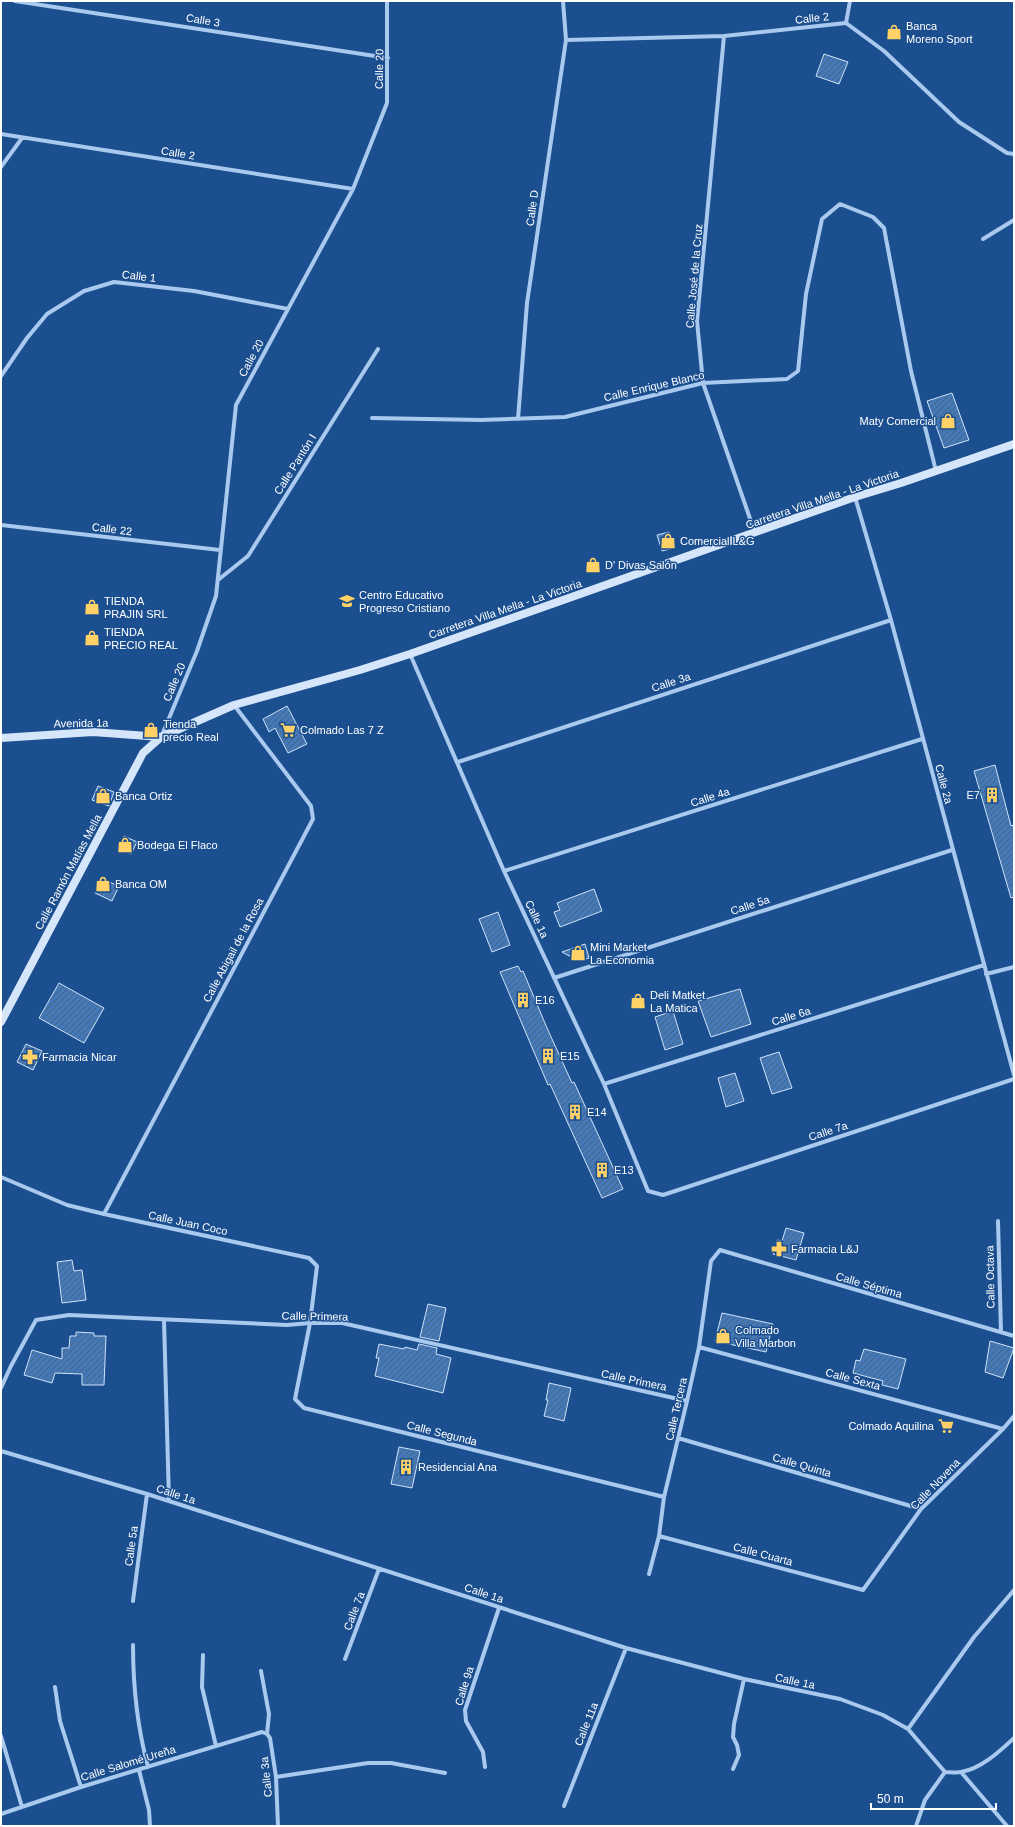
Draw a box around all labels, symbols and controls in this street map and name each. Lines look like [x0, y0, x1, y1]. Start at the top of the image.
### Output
street label: Calle 2 [794, 10, 830, 26]
street label: Calle 3 [185, 11, 221, 29]
place label: Banca Moreno Sport [906, 20, 973, 45]
shop icon: Banca Moreno Sport [885, 23, 903, 41]
street label: Calle 20 [373, 49, 385, 89]
street label: Calle 2 [160, 144, 196, 162]
street label: Calle D [524, 189, 540, 227]
street label: Calle José de la Cruz [683, 223, 705, 329]
street label: Calle 1 [121, 268, 157, 284]
street label: Calle 20 [236, 337, 266, 379]
street label: Calle Enrique Blanco [603, 369, 705, 403]
shop icon: Maty Comercial [939, 412, 957, 430]
place label: Maty Comercial [860, 415, 936, 427]
street label: Calle Pantón I [272, 432, 318, 496]
street label: Carretera Villa Mella - La Victoria [744, 467, 901, 531]
street label: Calle 22 [91, 521, 133, 537]
shop icon: Comercial L&G [659, 532, 677, 550]
place label: Comercial L&G [680, 535, 755, 547]
shop icon: D' Divas Salón [584, 556, 602, 574]
place label: D' Divas Salón [605, 559, 677, 571]
street label: Carretera Villa Mella - La Victoria [427, 577, 584, 641]
place label: Centro Educativo Progreso Cristiano [359, 589, 450, 614]
school or university icon: Centro Educativo Progreso Cristiano [338, 592, 356, 610]
place label: TIENDA PRAJIN SRL [104, 595, 168, 620]
shop icon: TIENDA PRAJIN SRL [83, 598, 101, 616]
place label: TIENDA PRECIO REAL [104, 626, 178, 651]
shop icon: TIENDA PRECIO REAL [83, 629, 101, 647]
street label: Calle 20 [161, 661, 187, 703]
street label: Calle 3a [650, 670, 693, 694]
street label: Avenida 1a [53, 717, 109, 729]
place label: Tienda precio Real [163, 718, 219, 743]
shop icon: Tienda precio Real [142, 721, 160, 739]
supermarket icon: Colmado Las 7 Z [279, 721, 297, 739]
place label: Colmado Las 7 Z [300, 724, 384, 736]
street label: Calle 2a [933, 763, 955, 806]
street label: Calle 4a [689, 785, 732, 809]
building icon: E7 [983, 786, 1001, 804]
shop icon: Banca Ortiz [94, 787, 112, 805]
place label: E7 [967, 789, 980, 801]
place label: Banca Ortiz [115, 790, 172, 802]
street label: Calle Ramón Matías Mella [32, 811, 104, 932]
shop icon: Bodega El Flaco [116, 836, 134, 854]
place label: Bodega El Flaco [137, 839, 218, 851]
shop icon: Banca OM [94, 875, 112, 893]
place label: Banca OM [115, 878, 167, 890]
street label: Calle 5a [729, 893, 772, 917]
street label: Calle Abigail de la Rosa [200, 895, 266, 1004]
street label: Calle 1a [523, 898, 551, 941]
place label: Mini Market La Economia [590, 941, 655, 966]
shop icon: Mini Market La Economia [569, 944, 587, 962]
place label: Deli Matket La Matica [650, 989, 705, 1014]
building icon: E16 [514, 991, 532, 1009]
shop icon: Deli Matket La Matica [629, 992, 647, 1010]
place label: E16 [535, 994, 555, 1006]
street label: Calle 6a [770, 1004, 813, 1028]
building icon: E15 [539, 1047, 557, 1065]
pharmacy icon: Farmacia Nicar [21, 1048, 39, 1066]
place label: E15 [560, 1050, 580, 1062]
place label: Farmacia Nicar [42, 1051, 117, 1063]
building icon: E14 [566, 1103, 584, 1121]
place label: E14 [587, 1106, 607, 1118]
street label: Calle 7a [807, 1119, 850, 1143]
building icon: E13 [593, 1161, 611, 1179]
place label: E13 [614, 1164, 634, 1176]
street label: Calle Juan Coco [147, 1209, 229, 1237]
pharmacy icon: Farmacia L&J [770, 1240, 788, 1258]
place label: Farmacia L&J [791, 1243, 859, 1255]
street label: Calle Octava [983, 1245, 997, 1309]
street label: Calle Séptima [834, 1270, 904, 1300]
street label: Calle Primera [282, 1309, 349, 1323]
place label: Colmado Villa Marbon [735, 1324, 796, 1349]
shop icon: Colmado Villa Marbon [714, 1327, 732, 1345]
street label: Calle Sexta [824, 1366, 883, 1392]
street label: Calle Primera [600, 1367, 669, 1393]
street label: Calle Tercera [663, 1375, 689, 1442]
supermarket icon: Colmado Aquilina [937, 1417, 955, 1435]
street label: Calle Segunda [406, 1418, 479, 1448]
place label: Colmado Aquilina [848, 1420, 935, 1432]
street label: Calle Quinta [771, 1451, 834, 1479]
street label: Calle Novena [908, 1455, 963, 1512]
building icon: Residencial Ana [397, 1458, 415, 1476]
place label: Residencial Ana [418, 1461, 498, 1473]
street label: Calle 1a [155, 1482, 198, 1506]
street label: Calle 5a [122, 1524, 140, 1567]
street label: Calle Cuarta [732, 1540, 795, 1568]
street label: Calle 1a [463, 1581, 506, 1605]
street label: Calle 7a [341, 1589, 367, 1632]
street label: Calle 9a [452, 1664, 476, 1707]
street label: Calle 1a [774, 1671, 817, 1691]
street label: Calle 11a [572, 1700, 600, 1747]
street label: Calle Salomé Ureña [79, 1743, 178, 1783]
street label: Calle 3a [258, 1755, 274, 1798]
scale bar [871, 1785, 996, 1811]
text: 50 m [877, 1792, 904, 1806]

